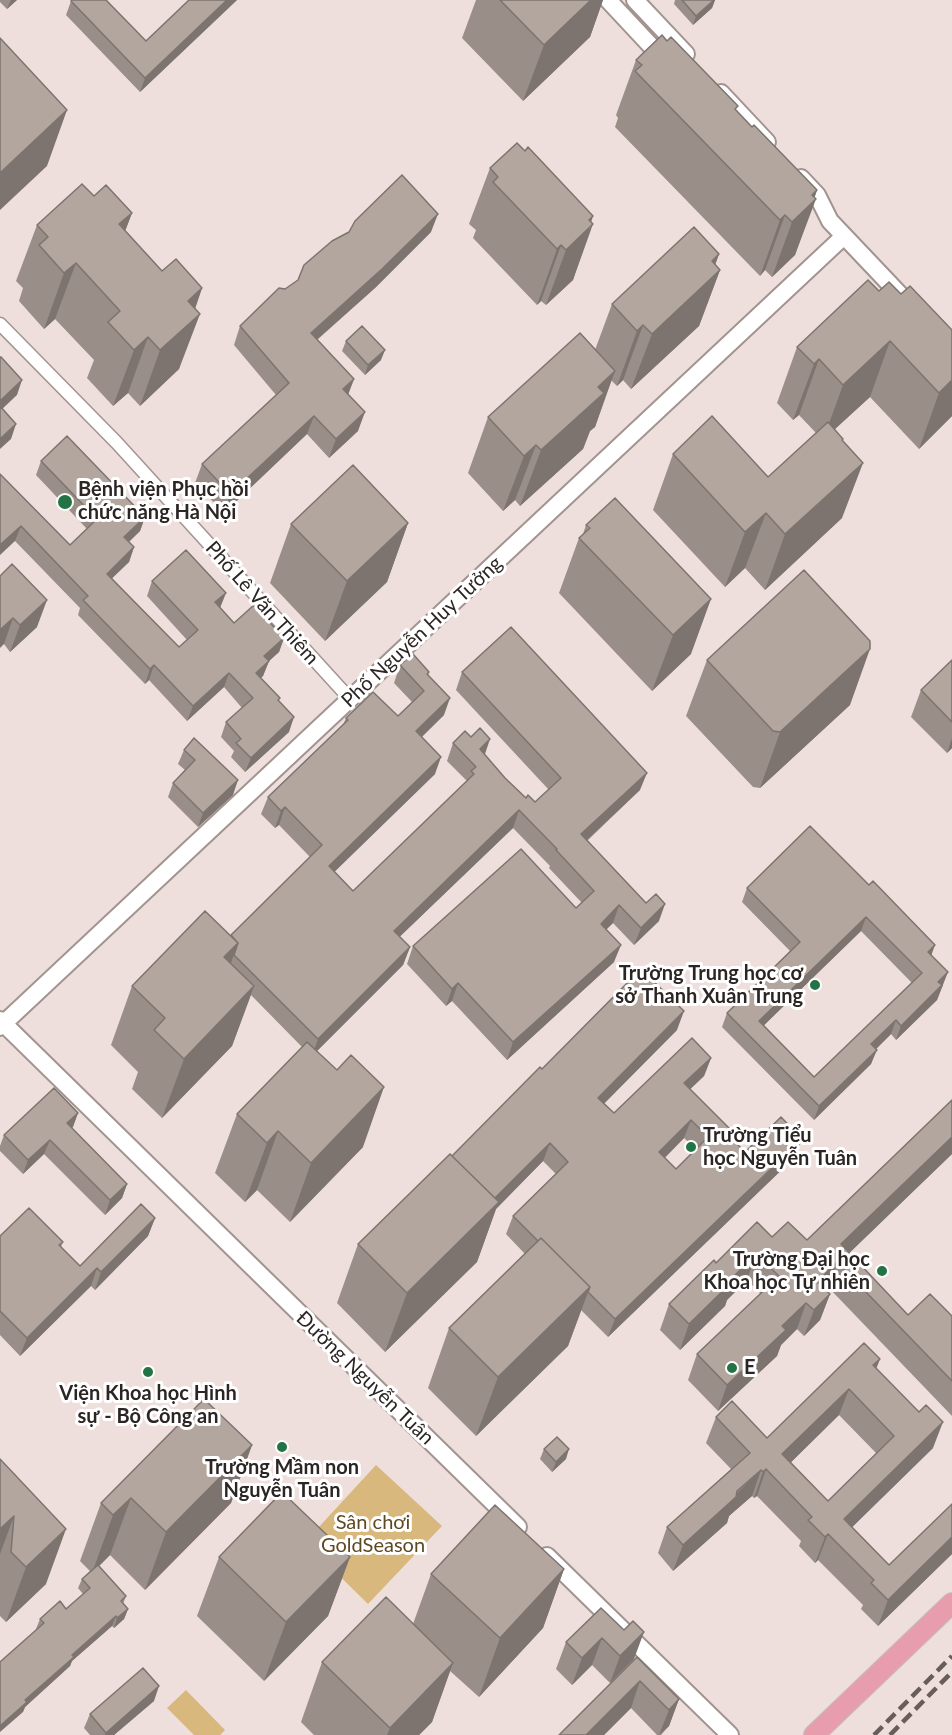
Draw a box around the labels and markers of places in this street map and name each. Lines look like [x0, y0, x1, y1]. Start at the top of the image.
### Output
place label: Bệnh viện Phục hồi chức năng Hà Nội [78, 478, 249, 525]
marker: Bệnh viện Phục hồi chức năng Hà Nội [56, 493, 74, 511]
place label: Trường Trung học cơ sở Thanh Xuân Trung [615, 962, 803, 1009]
marker: Trường Trung học cơ sở Thanh Xuân Trung [808, 978, 822, 992]
place label: Trường Tiểu học Nguyễn Tuân [703, 1124, 857, 1171]
marker: Trường Tiểu học Nguyễn Tuân [684, 1140, 698, 1154]
place label: Trường Đại học Khoa học Tự nhiên [704, 1248, 870, 1295]
marker: Trường Đại học Khoa học Tự nhiên [875, 1264, 889, 1278]
place label: E [744, 1356, 755, 1380]
marker: E [725, 1361, 739, 1375]
marker: Viện Khoa học Hình sự - Bộ Công an [141, 1365, 155, 1379]
place label: Viện Khoa học Hình sự - Bộ Công an [59, 1382, 237, 1429]
marker: Trường Mầm non Nguyễn Tuân [275, 1440, 289, 1454]
place label: Trường Mầm non Nguyễn Tuân [205, 1456, 359, 1503]

